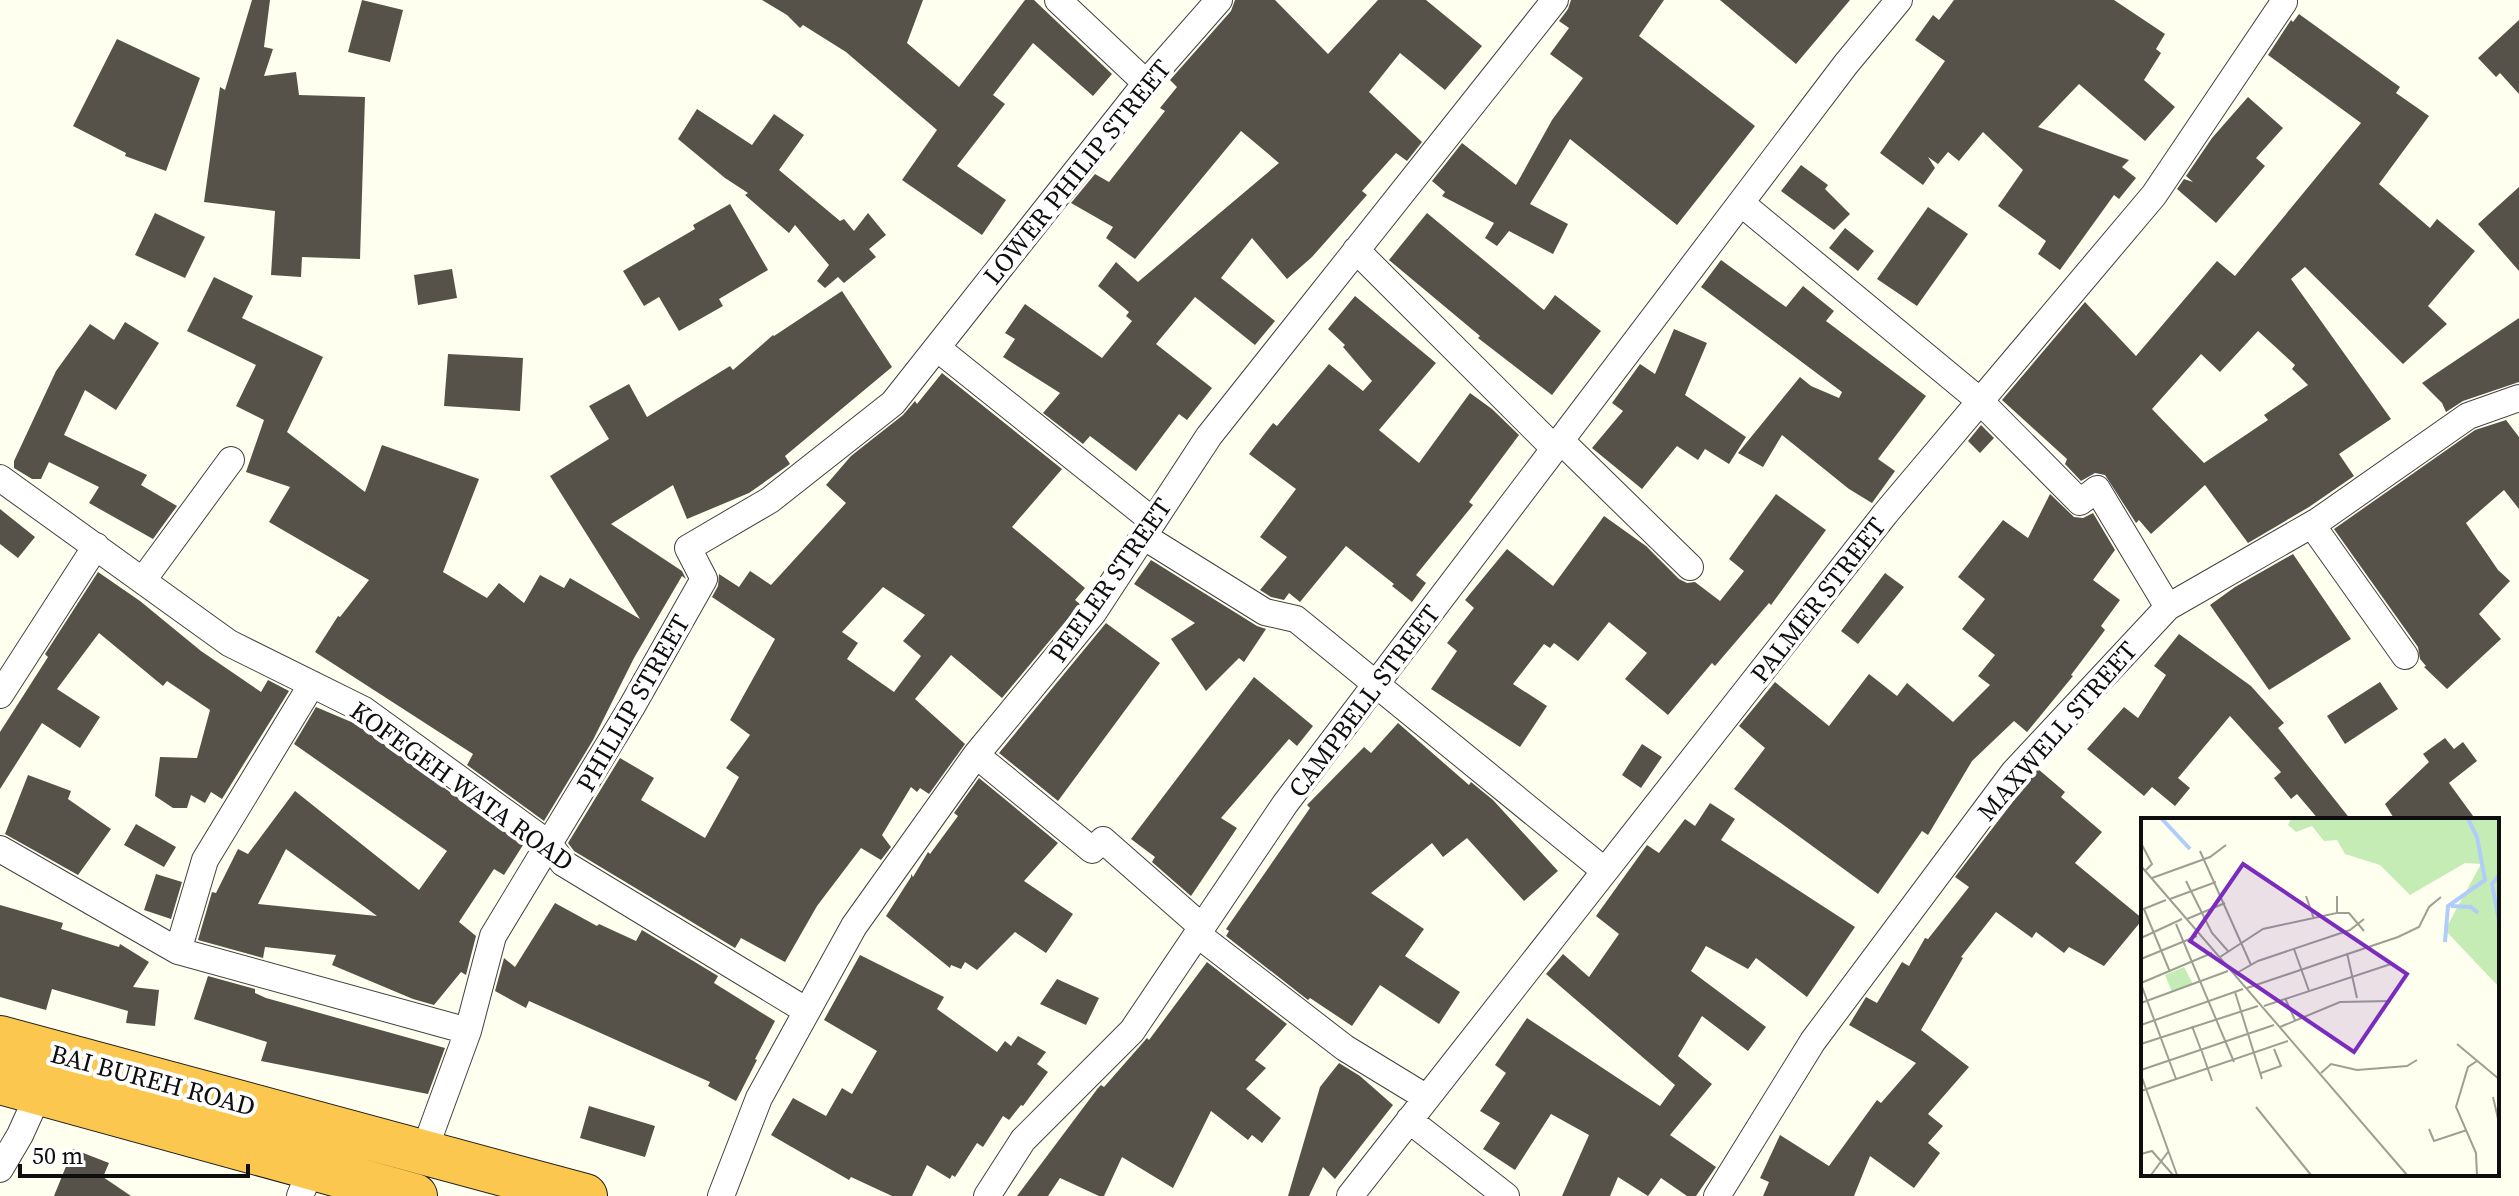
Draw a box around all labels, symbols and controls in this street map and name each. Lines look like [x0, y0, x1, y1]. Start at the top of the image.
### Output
street label: LOWER PHILIP STREET [975, 52, 1179, 292]
street label: PEELER STREET [1040, 490, 1180, 669]
street label: PALMER STREET [1742, 510, 1894, 690]
street label: CAMPBELL STREET [1280, 597, 1449, 805]
street label: PHILLIP STREET [568, 608, 698, 798]
street label: MAXWELL STREET [1969, 633, 2145, 829]
street label: KOFEGEH WATA ROAD [343, 693, 581, 879]
inset map [2141, 818, 2499, 1176]
street label: BAI BUREH ROAD [47, 1035, 259, 1125]
scale bar [20, 1128, 248, 1178]
text: 50 m [32, 1139, 83, 1172]

